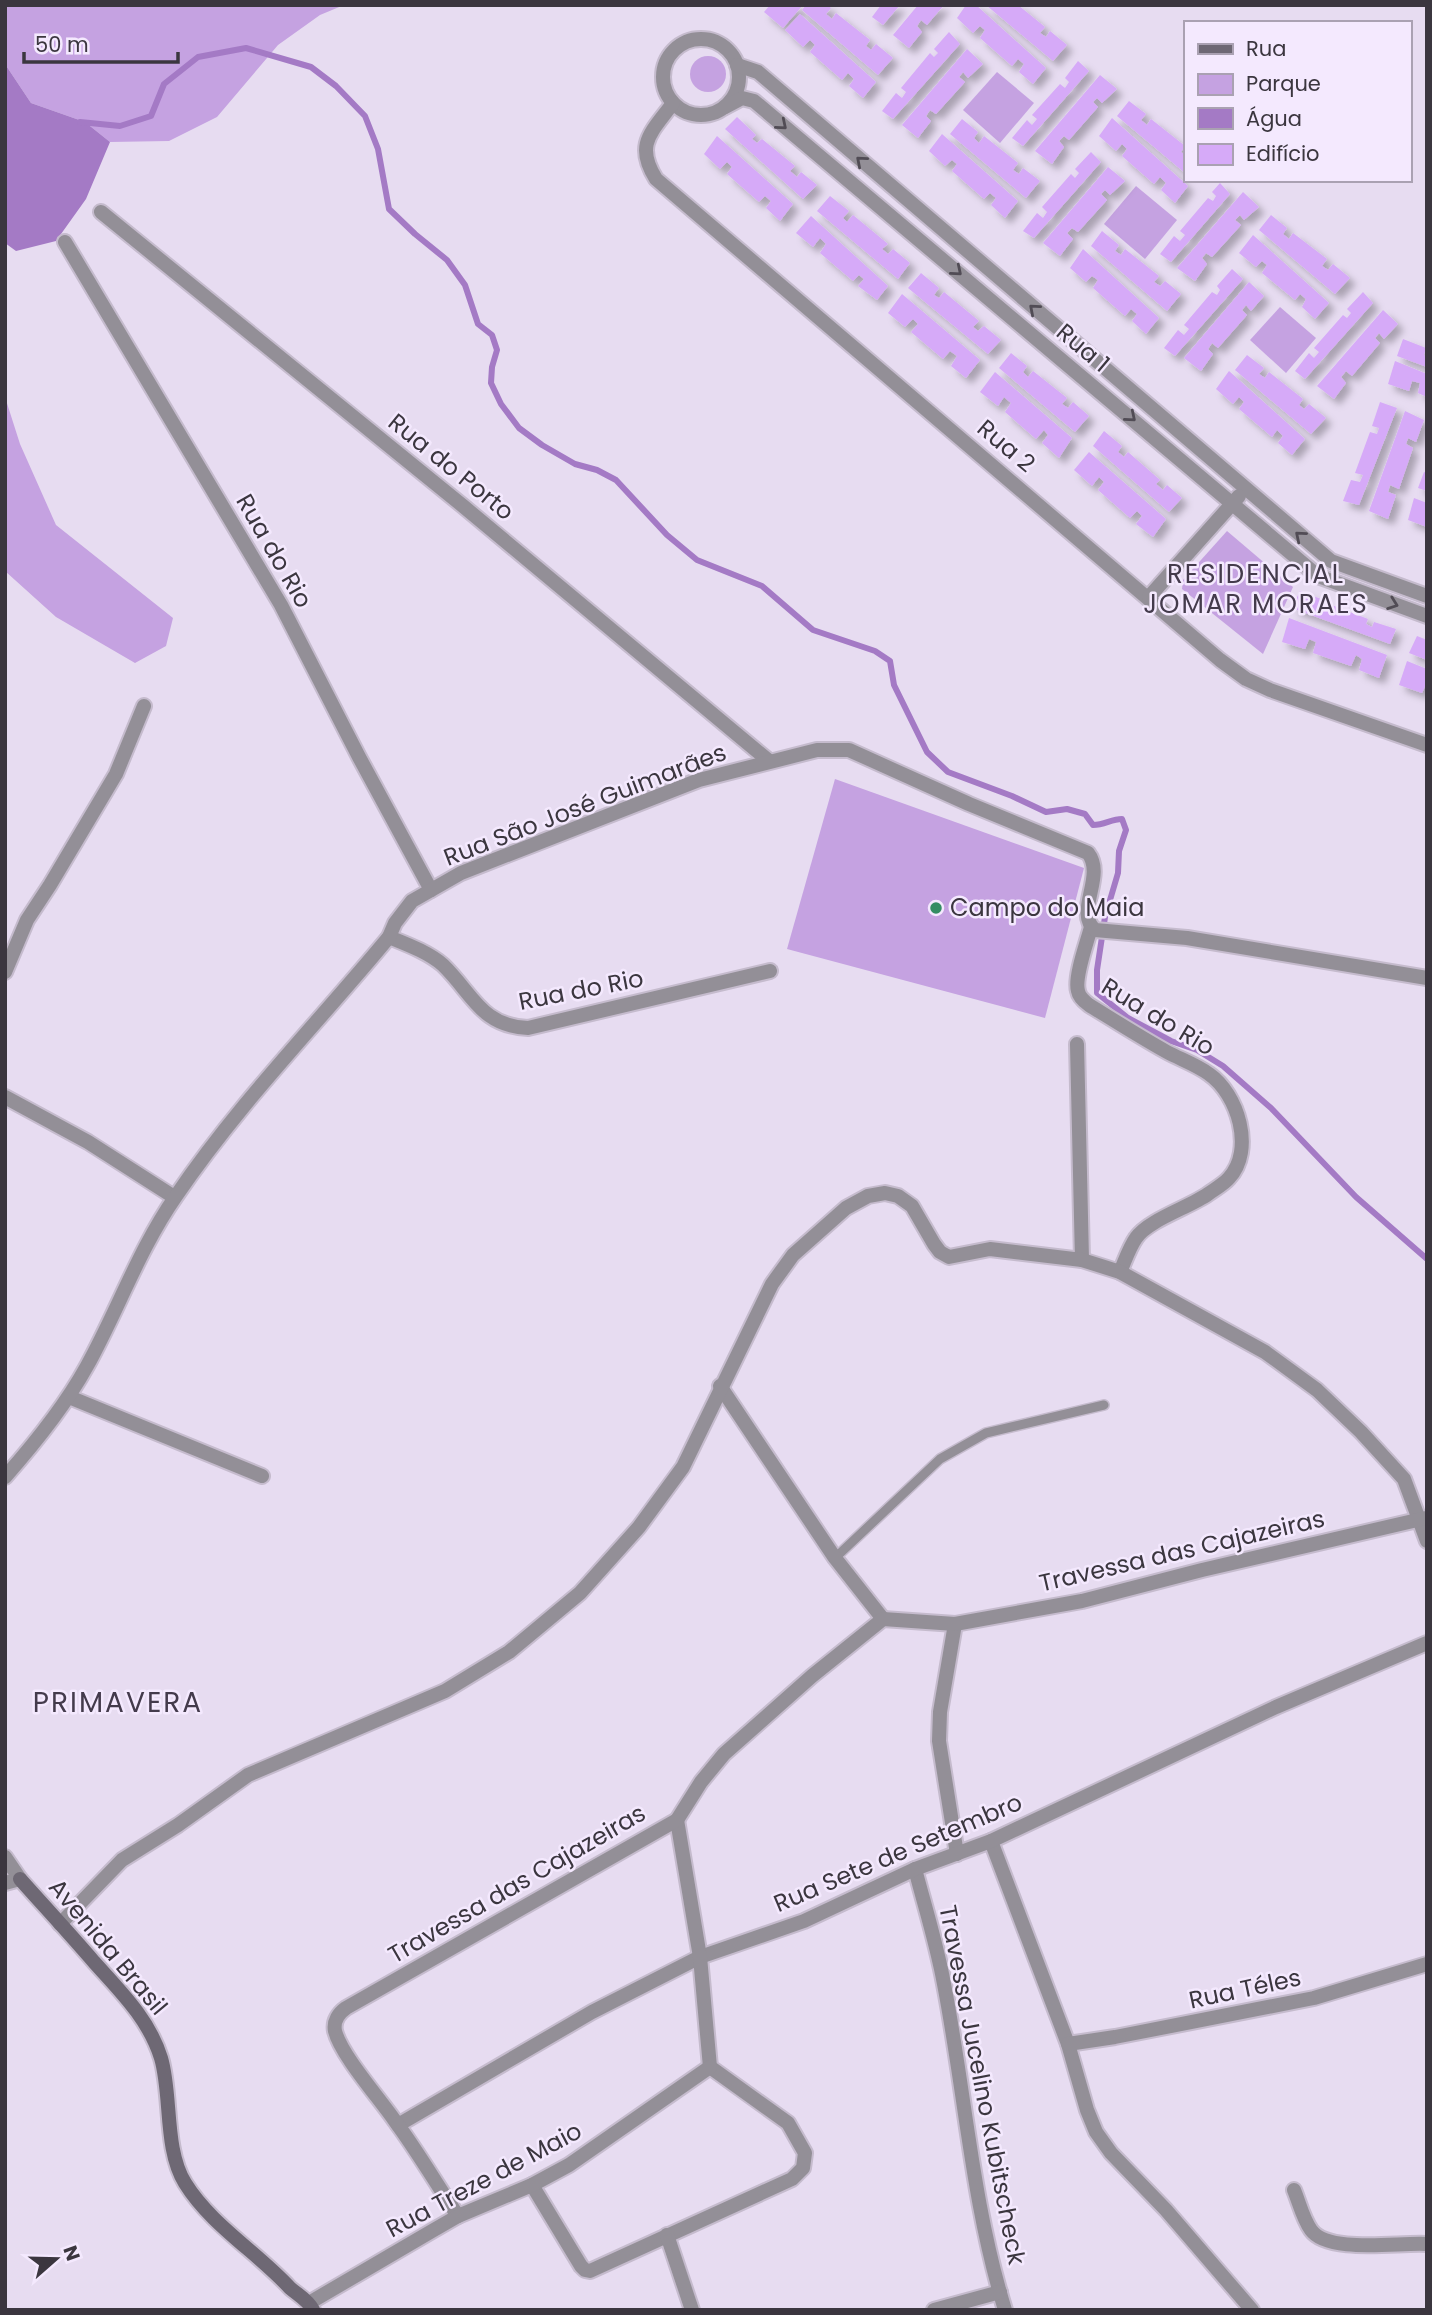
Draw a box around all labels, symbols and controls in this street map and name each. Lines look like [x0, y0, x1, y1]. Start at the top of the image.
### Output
scale bar [24, 21, 178, 65]
legend [1184, 21, 1411, 182]
text: 50 m [35, 30, 89, 59]
text: Rua [1246, 34, 1286, 63]
text: Parque [1246, 69, 1321, 98]
text: Água [1246, 104, 1302, 133]
one-way arrow [774, 117, 787, 129]
text: Edifício [1246, 139, 1320, 168]
one-way arrow [856, 157, 869, 169]
one-way arrow [948, 263, 961, 275]
one-way arrow [1029, 305, 1042, 317]
street label: Rua 1 [1050, 316, 1117, 380]
street label: Rua do Porto [382, 406, 521, 528]
one-way arrow [1122, 409, 1135, 421]
street label: Rua 2 [970, 412, 1042, 480]
street label: Rua do Rio [229, 488, 320, 614]
one-way arrow [1295, 532, 1308, 544]
district label: RESIDENCIAL JOMAR MORAES [1143, 556, 1369, 622]
one-way arrow [1387, 595, 1399, 609]
street label: Rua São José Guimarães [439, 735, 731, 874]
place label: Campo do Maia [950, 891, 1144, 924]
marker: Campo do Maia [928, 900, 944, 916]
street label: Rua do Rio [516, 961, 646, 1018]
street label: Rua do Rio [1096, 970, 1221, 1063]
street label: Travessa das Cajazeiras [1036, 1502, 1328, 1599]
district label: PRIMAVERA [33, 1683, 203, 1722]
street label: Rua Sete de Setembro [768, 1785, 1027, 1920]
street label: Travessa das Cajazeiras [382, 1796, 651, 1971]
street label: Avenida Brasil [41, 1871, 175, 2022]
street label: Travessa Jucelino Kubitscheck [931, 1902, 1034, 2268]
street label: Rua Téles [1186, 1961, 1304, 2016]
street label: Rua Treze de Maio [380, 2114, 587, 2245]
north arrow [21, 2224, 91, 2294]
text: N [56, 2242, 87, 2265]

